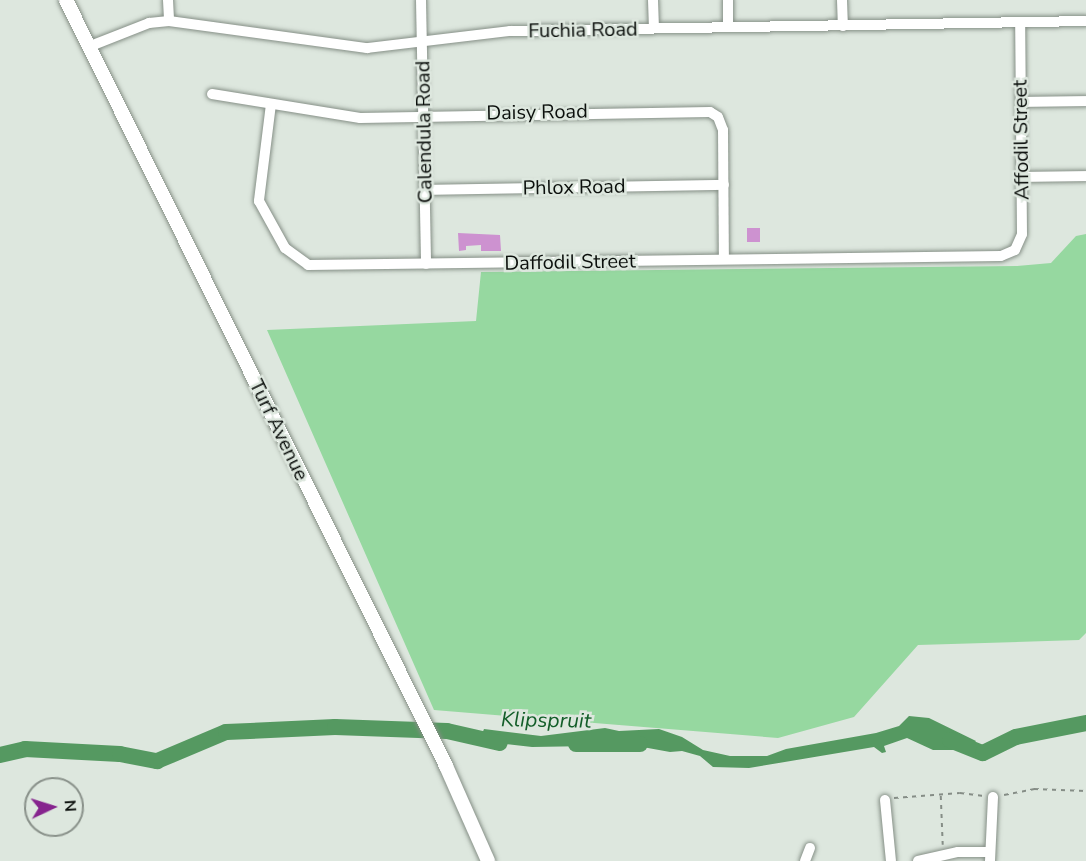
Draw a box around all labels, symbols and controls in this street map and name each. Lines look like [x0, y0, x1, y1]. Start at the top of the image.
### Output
street label: Fuchia Road [528, 17, 638, 43]
street label: Calendula Road [411, 60, 437, 204]
street label: Affodil Street [1008, 80, 1034, 200]
street label: Daisy Road [486, 99, 588, 125]
street label: Phlox Road [522, 174, 626, 200]
street label: Daffodil Street [504, 249, 636, 275]
street label: Turf Avenue [244, 376, 314, 484]
water label: Klipspruit [501, 707, 591, 733]
north arrow [24, 777, 84, 837]
text: N [59, 799, 81, 813]

